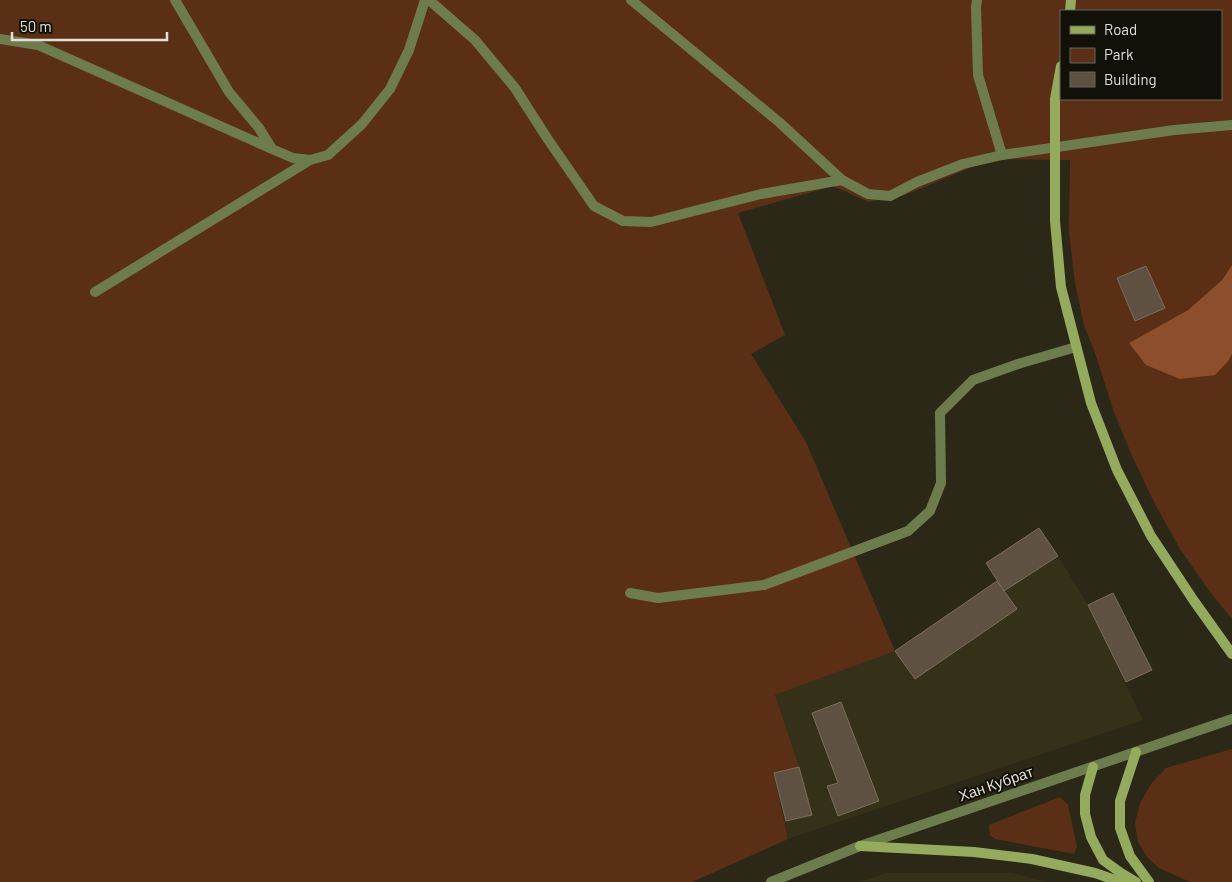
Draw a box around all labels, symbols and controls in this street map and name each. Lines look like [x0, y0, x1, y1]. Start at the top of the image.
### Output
scale bar [12, 10, 168, 42]
legend [1060, 10, 1222, 100]
text: 50 m [20, 17, 52, 35]
text: Road [1104, 20, 1137, 38]
text: Park [1104, 45, 1134, 63]
text: Building [1104, 70, 1157, 88]
street label: Хан Кубрат [956, 762, 1036, 804]

